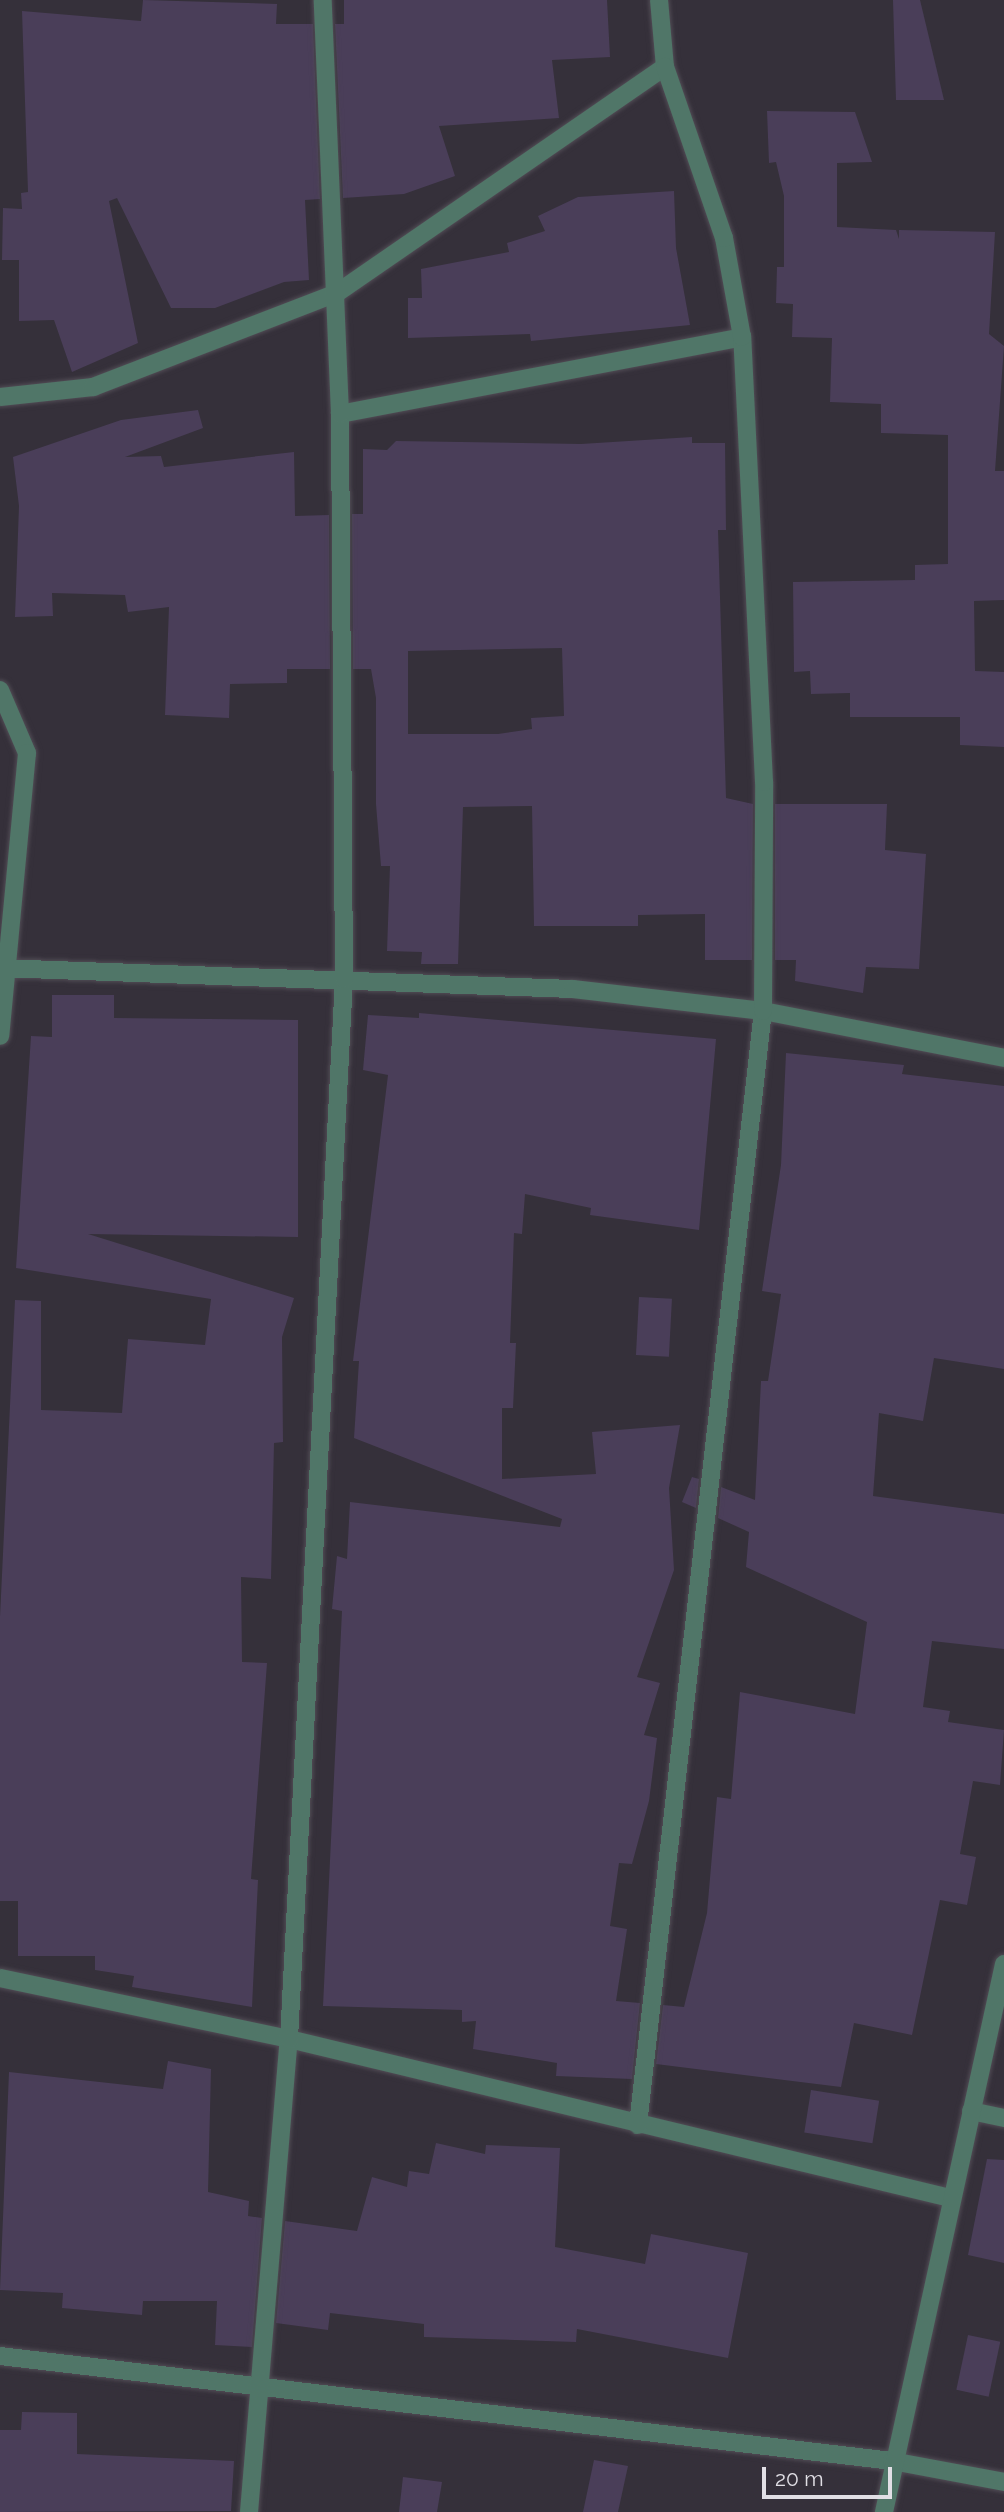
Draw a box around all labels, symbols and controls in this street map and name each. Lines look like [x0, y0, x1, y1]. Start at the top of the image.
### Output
scale bar [766, 2452, 895, 2496]
text: 20 m [775, 2466, 823, 2491]

